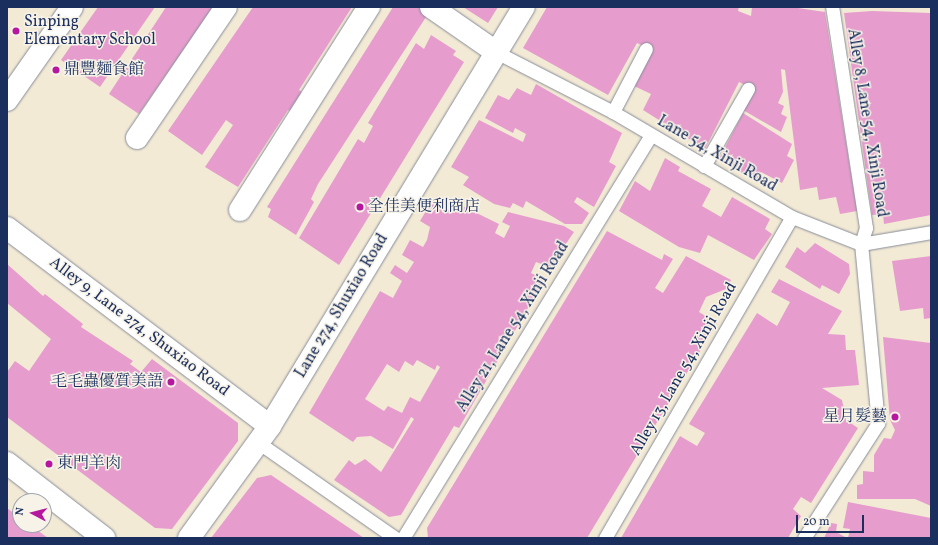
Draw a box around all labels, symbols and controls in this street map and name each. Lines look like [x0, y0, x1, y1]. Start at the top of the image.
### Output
place label: Sinping Elementary School [24, 12, 156, 50]
marker: Sinping Elementary School [11, 26, 21, 36]
street label: Alley 8, Lane 54, Xinji Road [843, 27, 891, 219]
place label: 鼎豐麵食館 [64, 60, 144, 80]
marker: 鼎豐麵食館 [51, 65, 61, 75]
street label: Lane 54, Xinji Road [653, 112, 781, 196]
place label: 全佳美便利商店 [368, 197, 480, 217]
marker: 全佳美便利商店 [355, 202, 365, 212]
street label: Lane 274, Shuxiao Road [291, 230, 393, 382]
street label: Alley 21, Lane 54, Xinji Road [452, 238, 574, 416]
street label: Alley 9, Lane 274, Shuxiao Road [45, 253, 233, 401]
street label: Alley 13, Lane 54, Xinji Road [626, 279, 742, 459]
place label: 毛毛蟲優質美語 [51, 372, 163, 392]
marker: 毛毛蟲優質美語 [166, 377, 176, 387]
place label: 星月髮藝 [823, 407, 887, 427]
marker: 星月髮藝 [890, 412, 900, 422]
place label: 東門羊肉 [57, 454, 121, 474]
marker: 東門羊肉 [44, 459, 54, 469]
north arrow [12, 493, 52, 533]
text: N [13, 507, 29, 516]
scale bar [798, 507, 866, 533]
text: 20 m [803, 514, 830, 530]

